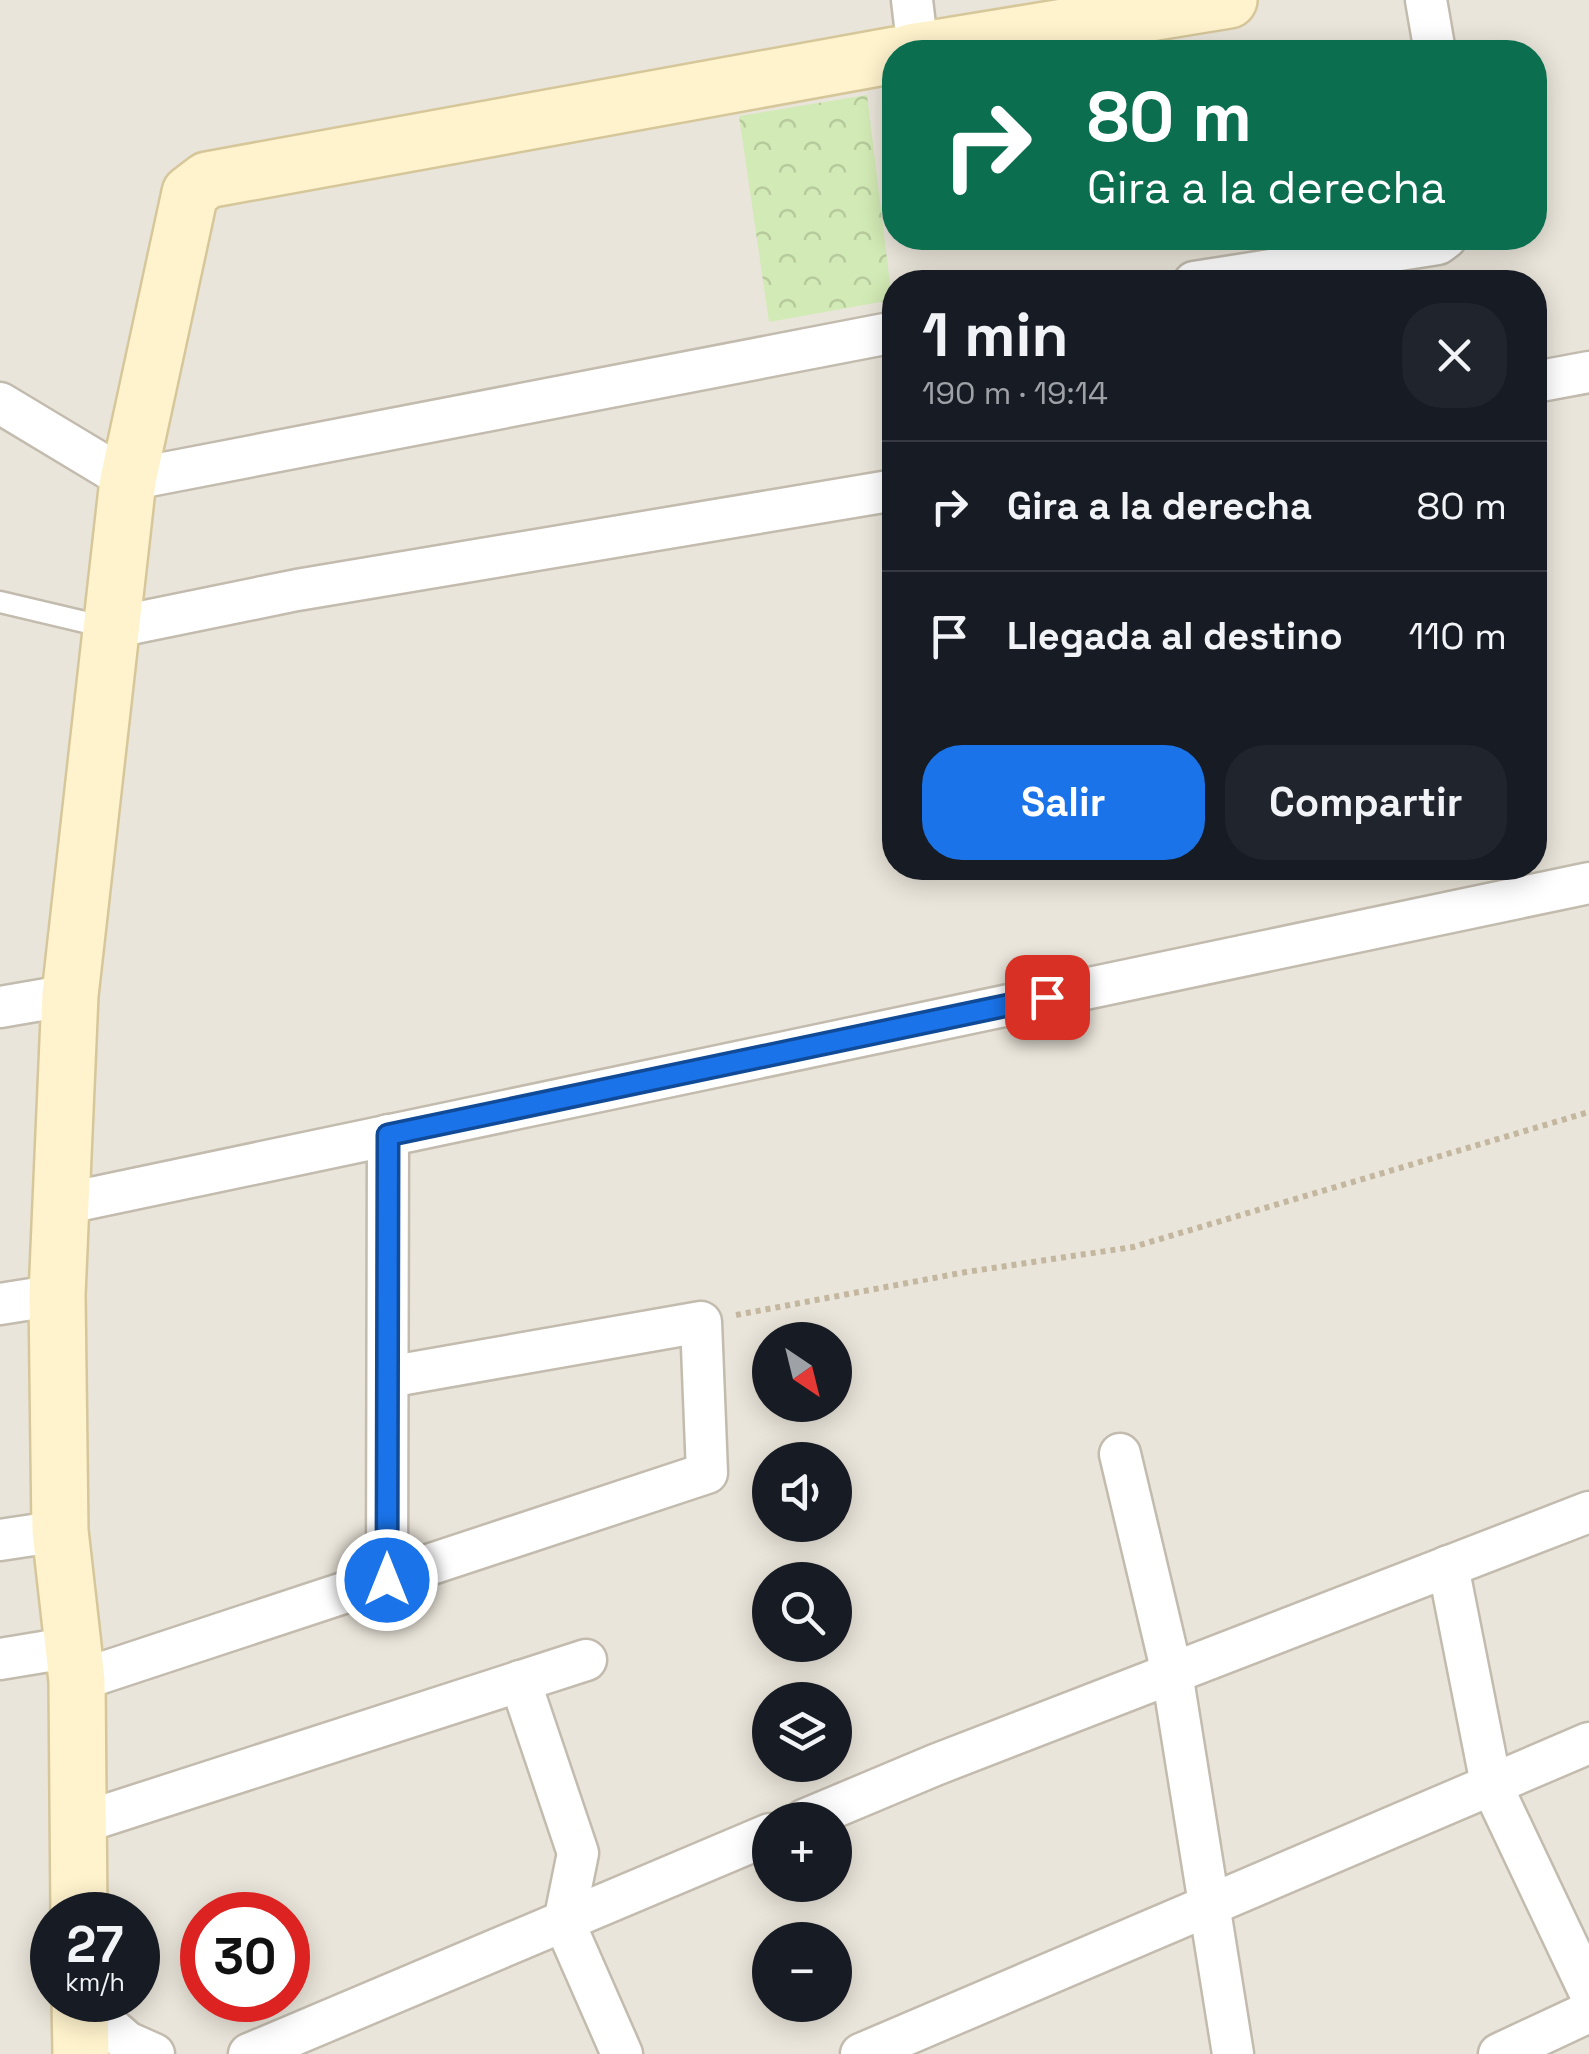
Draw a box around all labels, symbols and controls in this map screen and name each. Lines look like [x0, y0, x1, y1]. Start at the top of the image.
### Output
text: 80 m [1087, 72, 1252, 161]
icon: right [922, 80, 1052, 210]
text: Gira a la derecha [1087, 159, 1446, 216]
text: 1 min [922, 297, 1069, 374]
button: close [1402, 303, 1507, 408]
text: 190 m · 19:14 [922, 373, 1108, 413]
icon: right [922, 479, 977, 534]
text: Gira a la derecha [1007, 482, 1312, 530]
text: 80 m [1417, 482, 1507, 530]
icon: arrive [922, 609, 977, 664]
text: Llegada al destino [1007, 612, 1343, 660]
text: 110 m [1408, 612, 1507, 660]
button: Salir [922, 745, 1205, 860]
button: Compartir [1225, 745, 1507, 860]
pin [1005, 955, 1090, 1040]
icon: arrive [1020, 970, 1075, 1025]
north arrow [752, 1322, 852, 1422]
map controls [752, 1322, 852, 2022]
button: sound [752, 1442, 852, 1542]
position arrow [335, 1528, 439, 1632]
button: search [752, 1562, 852, 1662]
button: layers [752, 1682, 852, 1782]
button: + [752, 1802, 852, 1902]
speed limit sign: 30 [180, 1892, 310, 2022]
text: 27 [67, 1913, 123, 1977]
button: − [752, 1922, 852, 2022]
text: km/h [65, 1966, 125, 1998]

